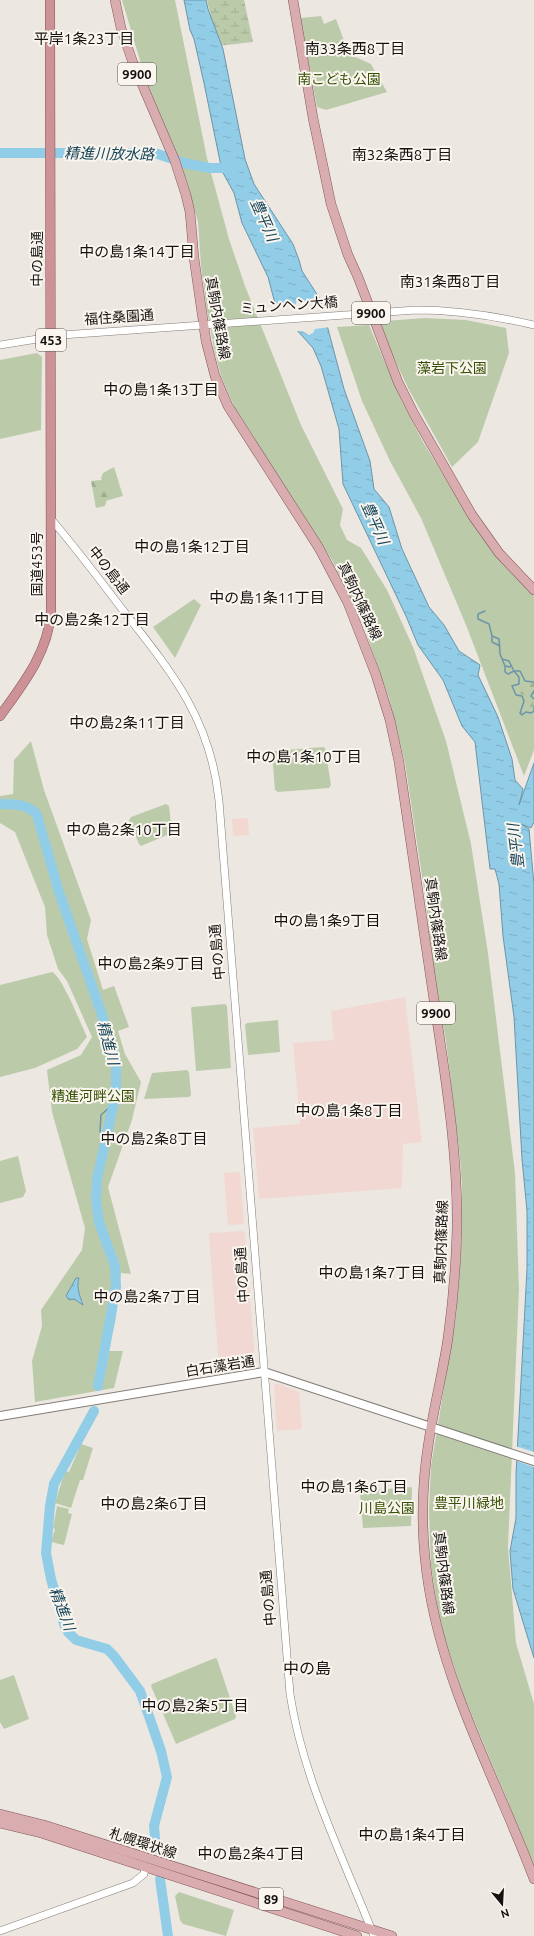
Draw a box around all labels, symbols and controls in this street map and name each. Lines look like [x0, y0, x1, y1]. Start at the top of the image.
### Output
district label: 平岸1条23丁目 [34, 30, 134, 47]
district label: 南33条西8丁目 [305, 40, 405, 57]
road number: 9900 [118, 63, 156, 85]
park label: 南こども公園 [297, 71, 381, 87]
water label: 精進川放水路 [64, 144, 156, 163]
district label: 南32条西8丁目 [352, 146, 452, 163]
water label: 豊平川 [248, 196, 282, 246]
street label: 中の島通 [29, 231, 45, 287]
district label: 中の島1条14丁目 [79, 243, 195, 260]
district label: 南31条西8丁目 [400, 273, 500, 290]
street label: 真駒内篠路線 [203, 275, 233, 361]
street label: ミュンヘン大橋 [240, 294, 338, 316]
road number: 9900 [352, 302, 390, 324]
street label: 福住桑園通 [84, 307, 154, 327]
road number: 453 [36, 329, 66, 351]
park label: 藻岩下公園 [417, 360, 487, 376]
district label: 中の島1条13丁目 [103, 381, 219, 398]
water label: 豊平川 [359, 499, 393, 549]
street label: 国道453号 [29, 531, 45, 597]
district label: 中の島1条12丁目 [134, 538, 250, 555]
street label: 中の島通 [85, 543, 133, 597]
street label: 真駒内篠路線 [335, 560, 385, 642]
district label: 中の島1条11丁目 [209, 589, 325, 606]
district label: 中の島2条12丁目 [34, 611, 150, 628]
district label: 中の島2条11丁目 [69, 714, 185, 731]
district label: 中の島1条10丁目 [246, 748, 362, 765]
district label: 中の島2条10丁目 [66, 821, 182, 838]
water label: 豊平川 [504, 821, 527, 869]
street label: 真駒内篠路線 [422, 876, 450, 962]
district label: 中の島1条9丁目 [274, 912, 380, 929]
street label: 中の島通 [207, 923, 227, 981]
district label: 中の島2条9丁目 [98, 955, 204, 972]
road number: 9900 [417, 1002, 455, 1024]
water label: 精進川 [94, 1019, 123, 1069]
park label: 精進河畔公園 [51, 1088, 135, 1104]
district label: 中の島1条8丁目 [296, 1102, 402, 1119]
district label: 中の島2条8丁目 [101, 1130, 207, 1147]
street label: 真駒内篠路線 [432, 1200, 450, 1284]
street label: 中の島通 [232, 1247, 252, 1303]
district label: 中の島1条7丁目 [319, 1264, 425, 1281]
district label: 中の島2条7丁目 [94, 1288, 200, 1305]
street label: 白石藻岩通 [184, 1353, 256, 1379]
district label: 中の島1条6丁目 [301, 1478, 407, 1495]
district label: 中の島2条6丁目 [101, 1495, 207, 1512]
park label: 豊平川緑地 [434, 1495, 504, 1511]
park label: 川島公園 [359, 1500, 415, 1516]
street label: 真駒内篠路線 [431, 1530, 457, 1616]
street label: 中の島通 [258, 1569, 278, 1627]
water label: 精進川 [46, 1585, 79, 1635]
district label: 中の島 [283, 1659, 331, 1677]
district label: 中の島2条5丁目 [142, 1697, 248, 1714]
street label: 札幌環状線 [107, 1825, 179, 1861]
district label: 中の島1条4丁目 [359, 1826, 465, 1843]
district label: 中の島2条4丁目 [198, 1845, 304, 1862]
north arrow [482, 1884, 522, 1924]
road number: 89 [259, 1888, 283, 1910]
text: N [499, 1907, 511, 1920]

